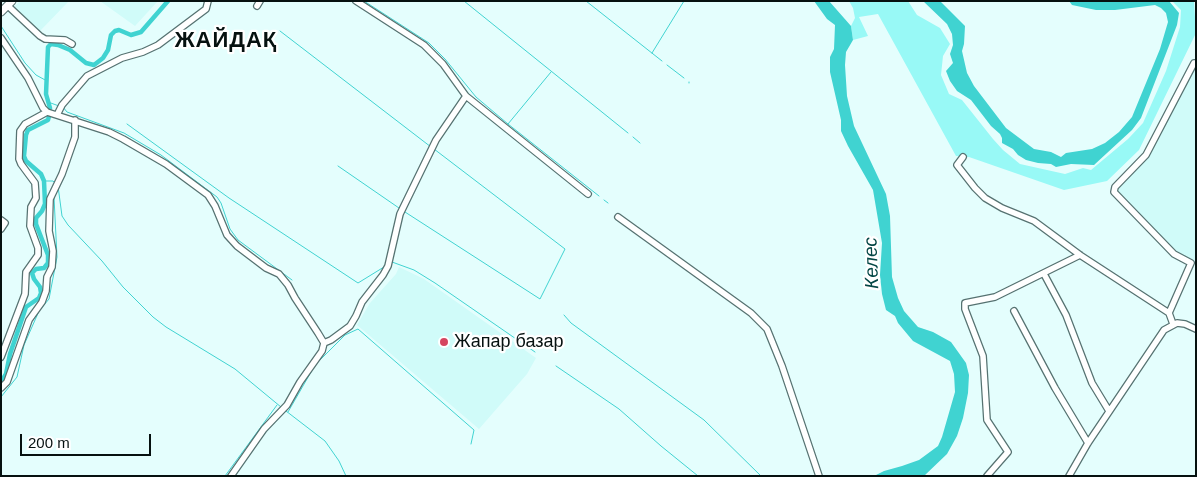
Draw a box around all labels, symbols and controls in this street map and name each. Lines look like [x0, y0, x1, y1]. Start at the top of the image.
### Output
district label: ЖАЙДАҚ [174, 28, 278, 54]
water label: Келес [860, 237, 884, 289]
place label: Жапар базар [454, 331, 564, 353]
marker: Жапар базар [438, 336, 450, 348]
scale bar [22, 424, 154, 456]
text: 200 m [28, 434, 70, 451]

